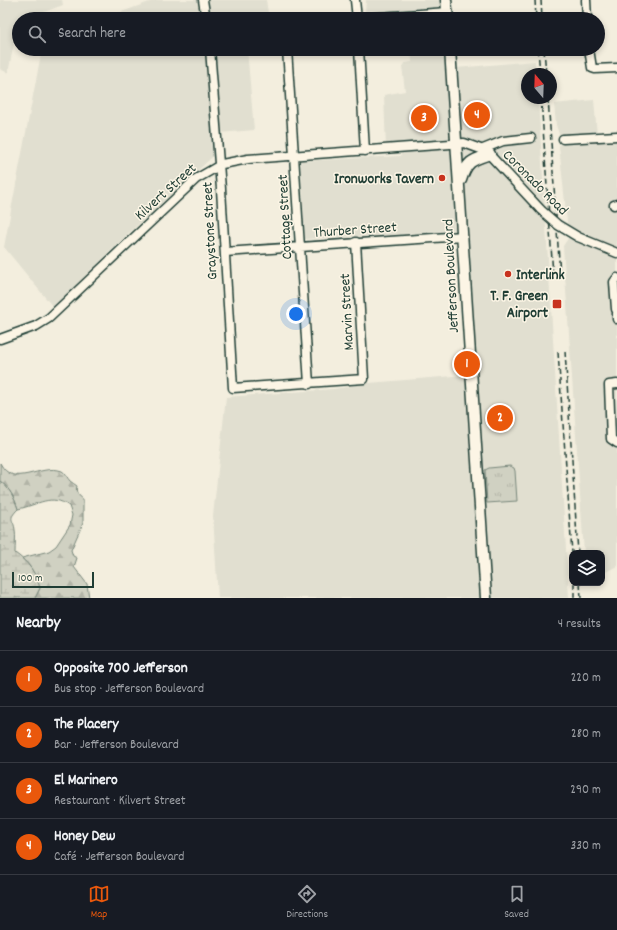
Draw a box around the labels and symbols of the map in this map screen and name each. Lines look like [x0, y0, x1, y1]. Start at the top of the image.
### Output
north arrow [521, 68, 557, 104]
pin: 4 [464, 100, 490, 130]
pin: 3 [411, 103, 437, 133]
street label: Coronado Road [497, 145, 573, 221]
street label: Kilvert Street [130, 158, 203, 226]
place label: Ironworks Tavern [334, 169, 434, 191]
street label: Cottage Street [273, 173, 299, 260]
marker: Ironworks Tavern [437, 173, 447, 183]
street label: Graystone Street [197, 181, 225, 281]
street label: Thurber Street [313, 217, 398, 245]
street label: Jefferson Boulevard [438, 218, 466, 333]
place label: Interlink [516, 265, 565, 287]
marker: Interlink [503, 269, 513, 279]
street label: Marvin Street [335, 272, 361, 351]
place label: T. F. Green Airport [490, 286, 548, 325]
marker: T. F. Green Airport [551, 298, 563, 310]
your location [286, 304, 306, 324]
pin: 1 [454, 349, 480, 379]
pin: 2 [487, 403, 513, 433]
scale bar [12, 570, 94, 589]

